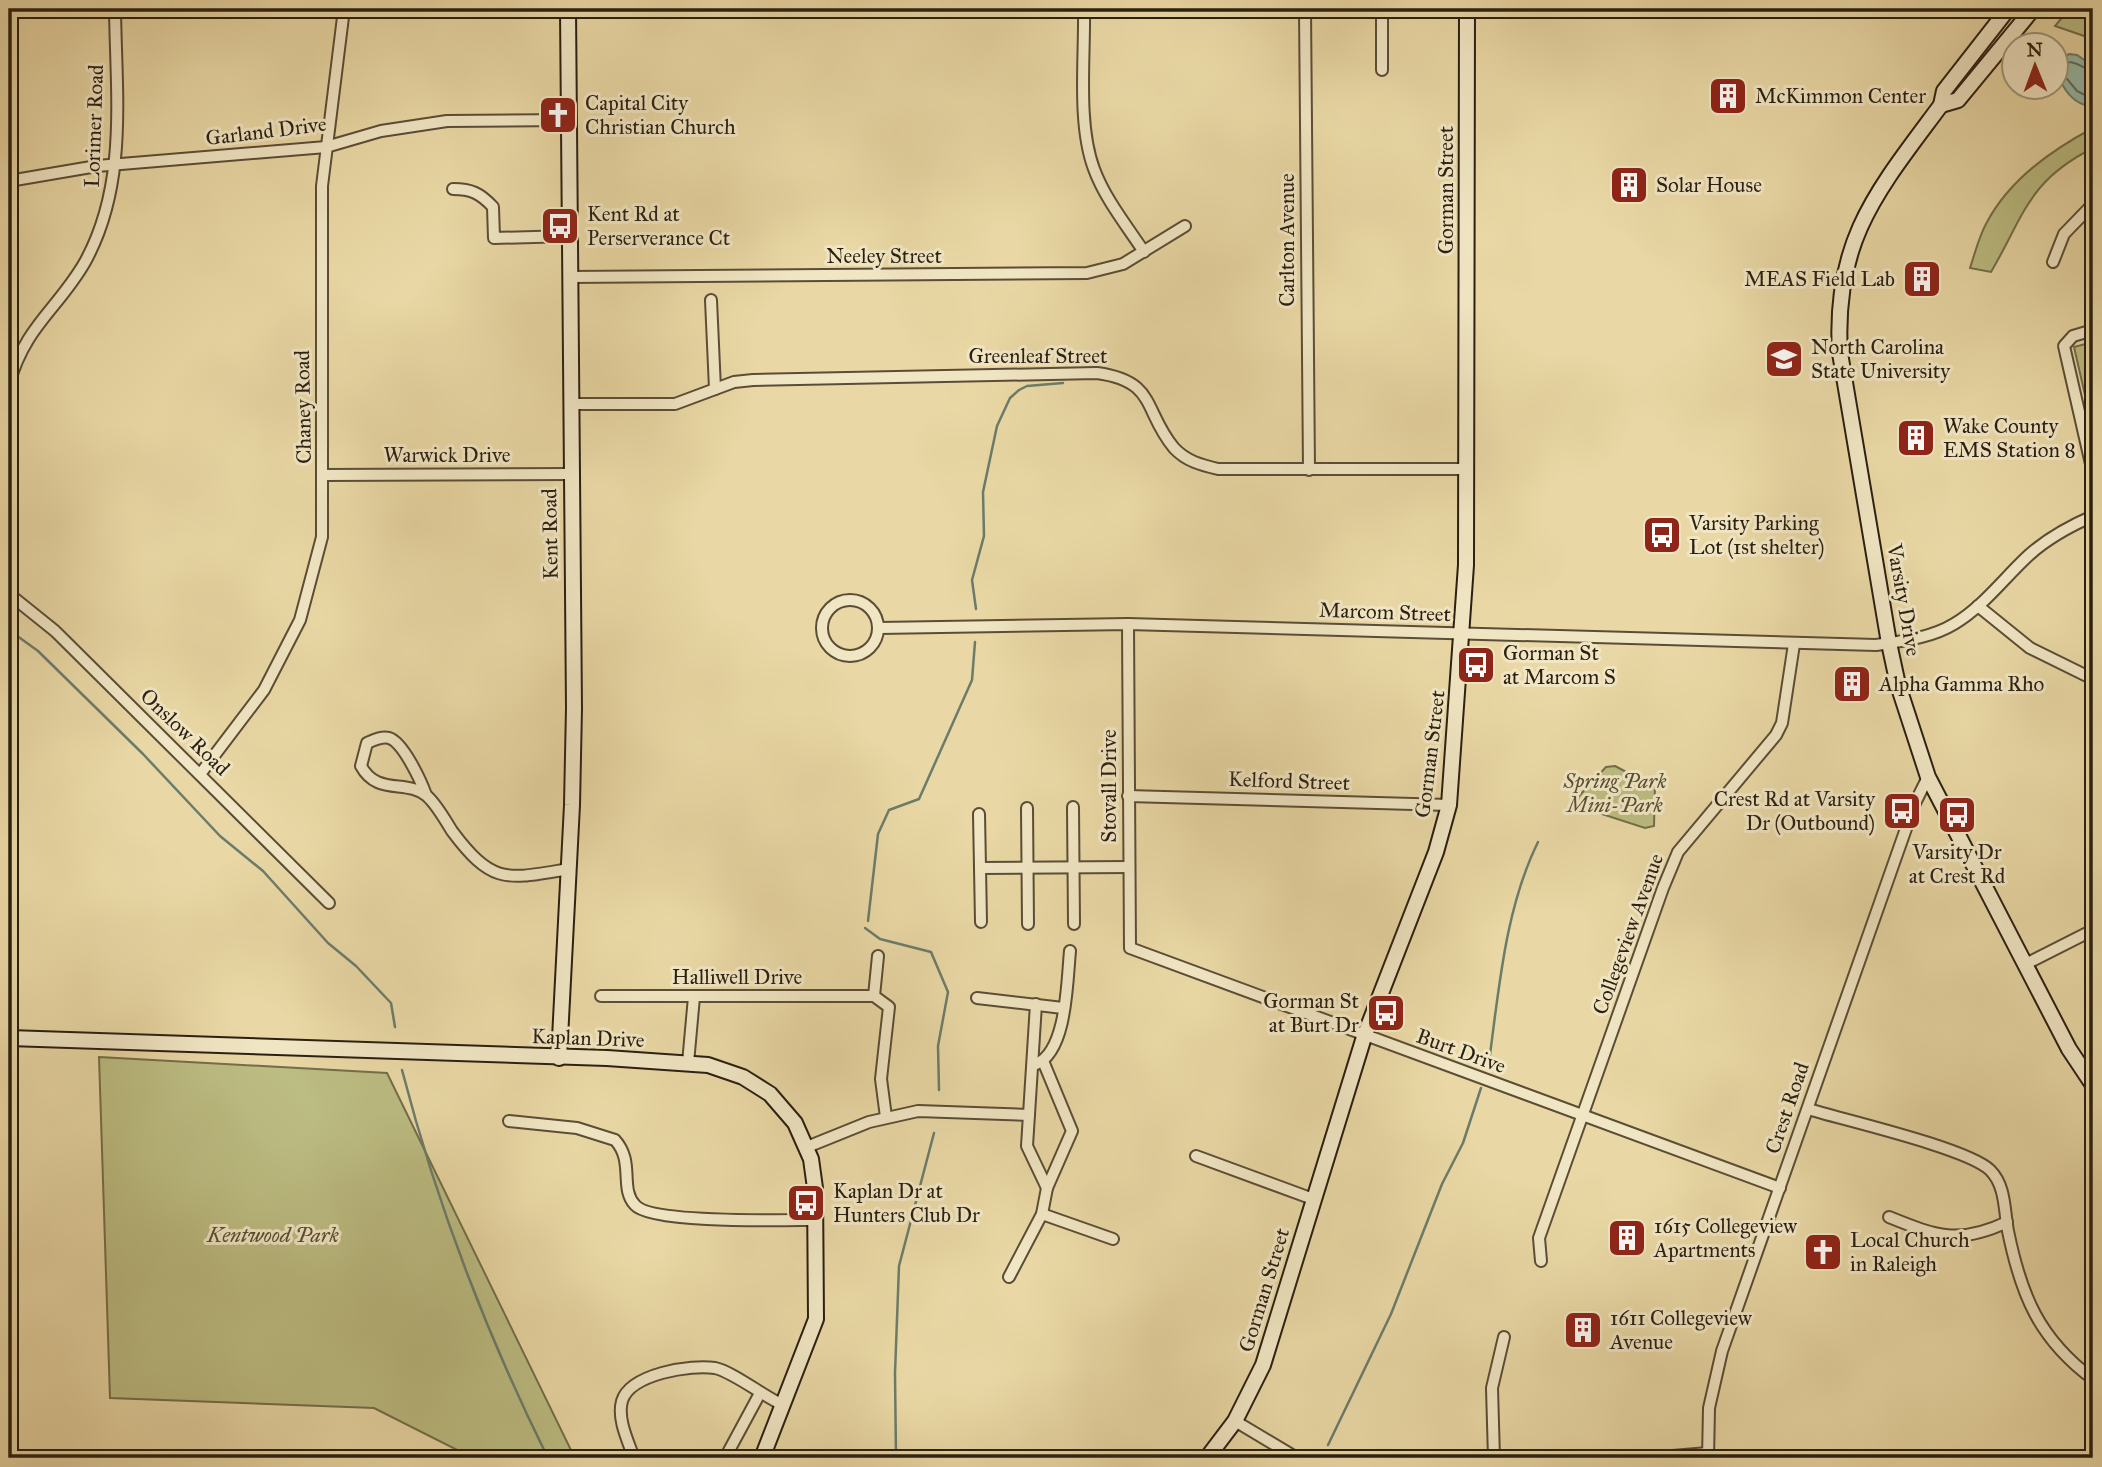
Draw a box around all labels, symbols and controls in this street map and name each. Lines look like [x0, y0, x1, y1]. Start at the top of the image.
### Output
north arrow [2000, 32, 2070, 102]
text: N [2026, 38, 2043, 61]
street label: Lorimer Road [79, 63, 109, 188]
building icon: McKimmon Center [1707, 75, 1749, 117]
place label: McKimmon Center [1755, 83, 1926, 109]
place label: Capital City Christian Church [585, 90, 736, 140]
church icon: Capital City Christian Church [537, 94, 579, 136]
street label: Garland Drive [204, 111, 328, 151]
street label: Gorman Street [1433, 125, 1459, 254]
building icon: Solar House [1608, 164, 1650, 206]
place label: Solar House [1656, 172, 1762, 198]
street label: Carlton Avenue [1274, 173, 1300, 307]
place label: Kent Rd at Perserverance Ct [587, 201, 731, 251]
bus stop icon: Kent Rd at Perserverance Ct [539, 205, 581, 247]
street label: Neeley Street [826, 243, 942, 269]
building icon: MEAS Field Lab [1901, 258, 1943, 300]
place label: MEAS Field Lab [1744, 266, 1895, 292]
place label: North Carolina State University [1811, 334, 1951, 384]
school or university icon: North Carolina State University [1763, 338, 1805, 380]
street label: Greenleaf Street [969, 343, 1108, 369]
street label: Chaney Road [289, 349, 317, 464]
place label: Wake County EMS Station 8 [1943, 413, 2076, 463]
building icon: Wake County EMS Station 8 [1895, 417, 1937, 459]
street label: Warwick Drive [384, 442, 511, 468]
street label: Kent Road [536, 488, 564, 580]
place label: Varsity Parking Lot (1st shelter) [1688, 510, 1825, 560]
bus stop icon: Varsity Parking Lot (1st shelter) [1641, 514, 1683, 556]
street label: Varsity Drive [1881, 541, 1927, 658]
street label: Marcom Street [1318, 597, 1452, 627]
place label: Gorman St at Marcom S [1503, 640, 1616, 690]
bus stop icon: Gorman St at Marcom S [1455, 644, 1497, 686]
building icon: Alpha Gamma Rho [1831, 663, 1873, 705]
place label: Alpha Gamma Rho [1878, 671, 2045, 697]
street label: Onslow Road [135, 683, 235, 781]
street label: Gorman Street [1409, 688, 1451, 819]
street label: Stovall Drive [1096, 729, 1122, 843]
street label: Kelford Street [1228, 766, 1351, 796]
park label: Spring Park Mini-Park [1563, 768, 1667, 818]
place label: Crest Rd at Varsity Dr (Outbound) [1714, 786, 1876, 836]
bus stop icon: Crest Rd at Varsity Dr (Outbound) [1881, 790, 1923, 832]
bus stop icon: Varsity Dr at Crest Rd [1936, 794, 1978, 836]
place label: Varsity Dr at Crest Rd [1909, 839, 2006, 889]
street label: Collegeview Avenue [1587, 850, 1669, 1018]
street label: Halliwell Drive [672, 964, 803, 990]
place label: Gorman St at Burt Dr [1263, 988, 1360, 1038]
bus stop icon: Gorman St at Burt Dr [1365, 992, 1407, 1034]
street label: Kaplan Drive [531, 1023, 645, 1053]
street label: Burt Drive [1413, 1023, 1510, 1079]
street label: Crest Road [1759, 1058, 1815, 1157]
place label: Kaplan Dr at Hunters Club Dr [833, 1178, 980, 1228]
bus stop icon: Kaplan Dr at Hunters Club Dr [785, 1182, 827, 1224]
place label: 1615 Collegeview Apartments [1653, 1213, 1797, 1263]
building icon: 1615 Collegeview Apartments [1606, 1217, 1648, 1259]
park label: Kentwood Park [206, 1222, 339, 1248]
street label: Gorman Street [1233, 1224, 1295, 1355]
place label: Local Church in Raleigh [1850, 1227, 1970, 1277]
church icon: Local Church in Raleigh [1802, 1231, 1844, 1273]
place label: 1611 Collegeview Avenue [1609, 1305, 1752, 1355]
building icon: 1611 Collegeview Avenue [1562, 1309, 1604, 1351]

